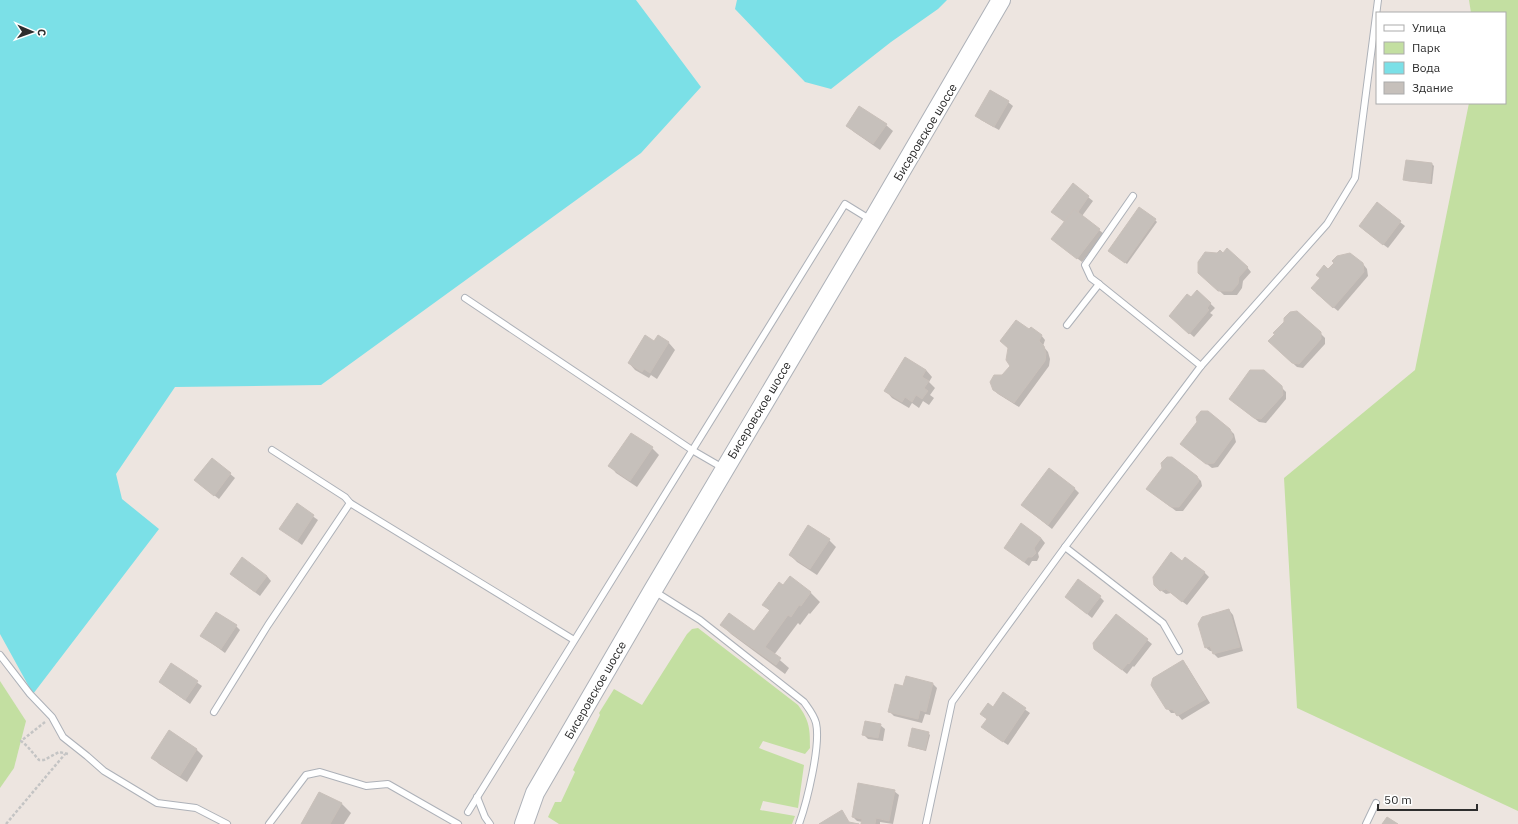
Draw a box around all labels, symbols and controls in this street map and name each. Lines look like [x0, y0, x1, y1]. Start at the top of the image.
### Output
north arrow [12, 12, 52, 52]
legend [1376, 12, 1506, 104]
text: Улица [1412, 20, 1446, 35]
text: С [35, 29, 49, 36]
text: Парк [1412, 40, 1441, 55]
text: Вода [1412, 60, 1441, 75]
street label: Бисеровское шоссе [890, 80, 960, 183]
text: Здание [1412, 80, 1454, 95]
street label: Бисеровское шоссе [724, 358, 794, 461]
street label: Бисеровское шоссе [561, 638, 629, 742]
scale bar [1378, 786, 1477, 812]
text: 50 m [1384, 792, 1412, 807]

